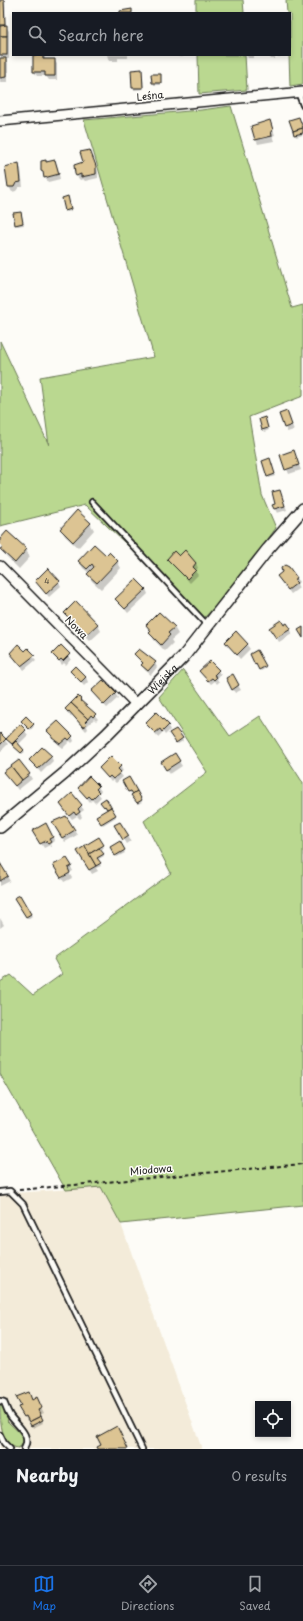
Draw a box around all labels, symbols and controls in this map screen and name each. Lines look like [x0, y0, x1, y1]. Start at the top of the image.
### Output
search box [12, 12, 291, 56]
icon: search [26, 23, 48, 45]
text: Search here [58, 23, 144, 46]
street label: Leśna [136, 86, 165, 104]
house number: 4 [44, 575, 50, 587]
street label: Nowa [62, 612, 92, 642]
street label: Wiejska [143, 659, 181, 697]
street label: Miodowa [129, 1160, 174, 1178]
map controls [255, 1401, 291, 1437]
button: locate [255, 1401, 291, 1437]
text: Nearby [16, 1462, 78, 1488]
text: 0 results [232, 1466, 287, 1485]
tab: Map [32, 1573, 56, 1614]
tab: Directions [121, 1573, 174, 1614]
tab: Saved [239, 1573, 271, 1614]

